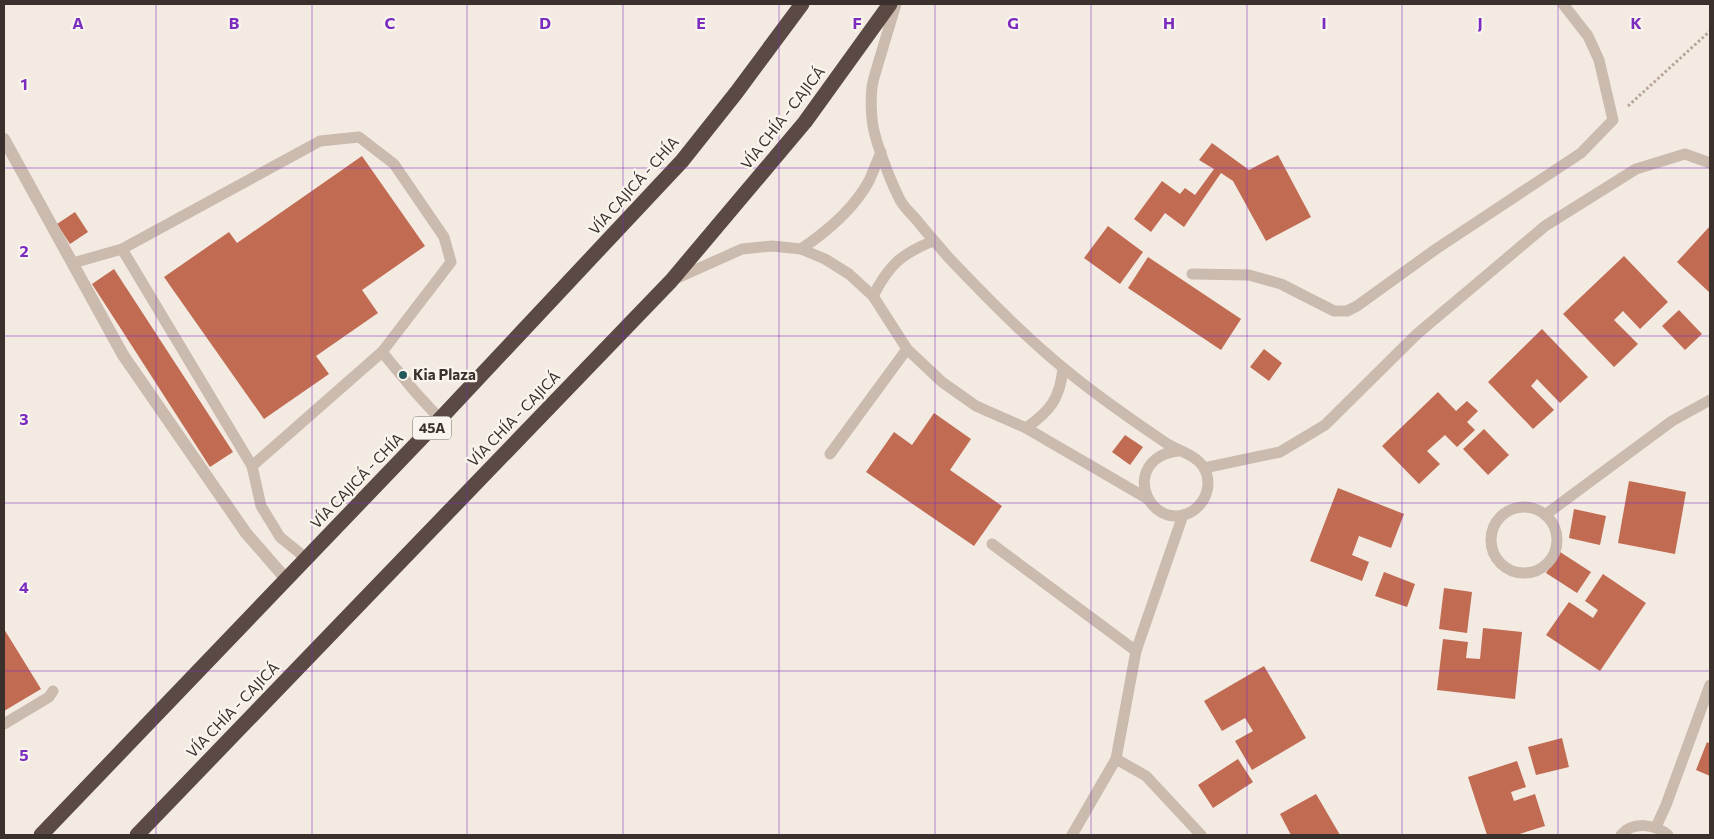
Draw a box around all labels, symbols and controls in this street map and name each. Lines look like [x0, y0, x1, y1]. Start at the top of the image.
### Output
text: A [72, 13, 84, 32]
text: B [229, 13, 240, 32]
text: C [385, 13, 396, 32]
text: D [539, 13, 551, 32]
text: E [696, 13, 706, 32]
text: F [852, 13, 862, 32]
text: G [1007, 13, 1019, 32]
text: H [1163, 13, 1175, 32]
text: I [1321, 13, 1327, 32]
text: J [1477, 13, 1483, 32]
text: K [1630, 13, 1642, 32]
street label: VÍA CHÍA - CAJICÁ [736, 62, 828, 172]
text: 1 [20, 74, 28, 93]
street label: VÍA CAJICÁ - CHÍA [584, 132, 682, 238]
text: 2 [19, 241, 29, 260]
place label: Kia Plaza [413, 365, 476, 383]
street label: VÍA CHÍA - CAJICÁ [462, 366, 563, 470]
marker: Kia Plaza [397, 369, 409, 381]
text: 3 [19, 409, 29, 428]
road number: 45A [413, 416, 451, 439]
street label: VÍA CAJICÁ - CHÍA [305, 428, 406, 532]
text: 4 [19, 577, 29, 596]
street label: VÍA CHÍA - CAJICÁ [181, 657, 282, 761]
text: 5 [19, 745, 29, 764]

